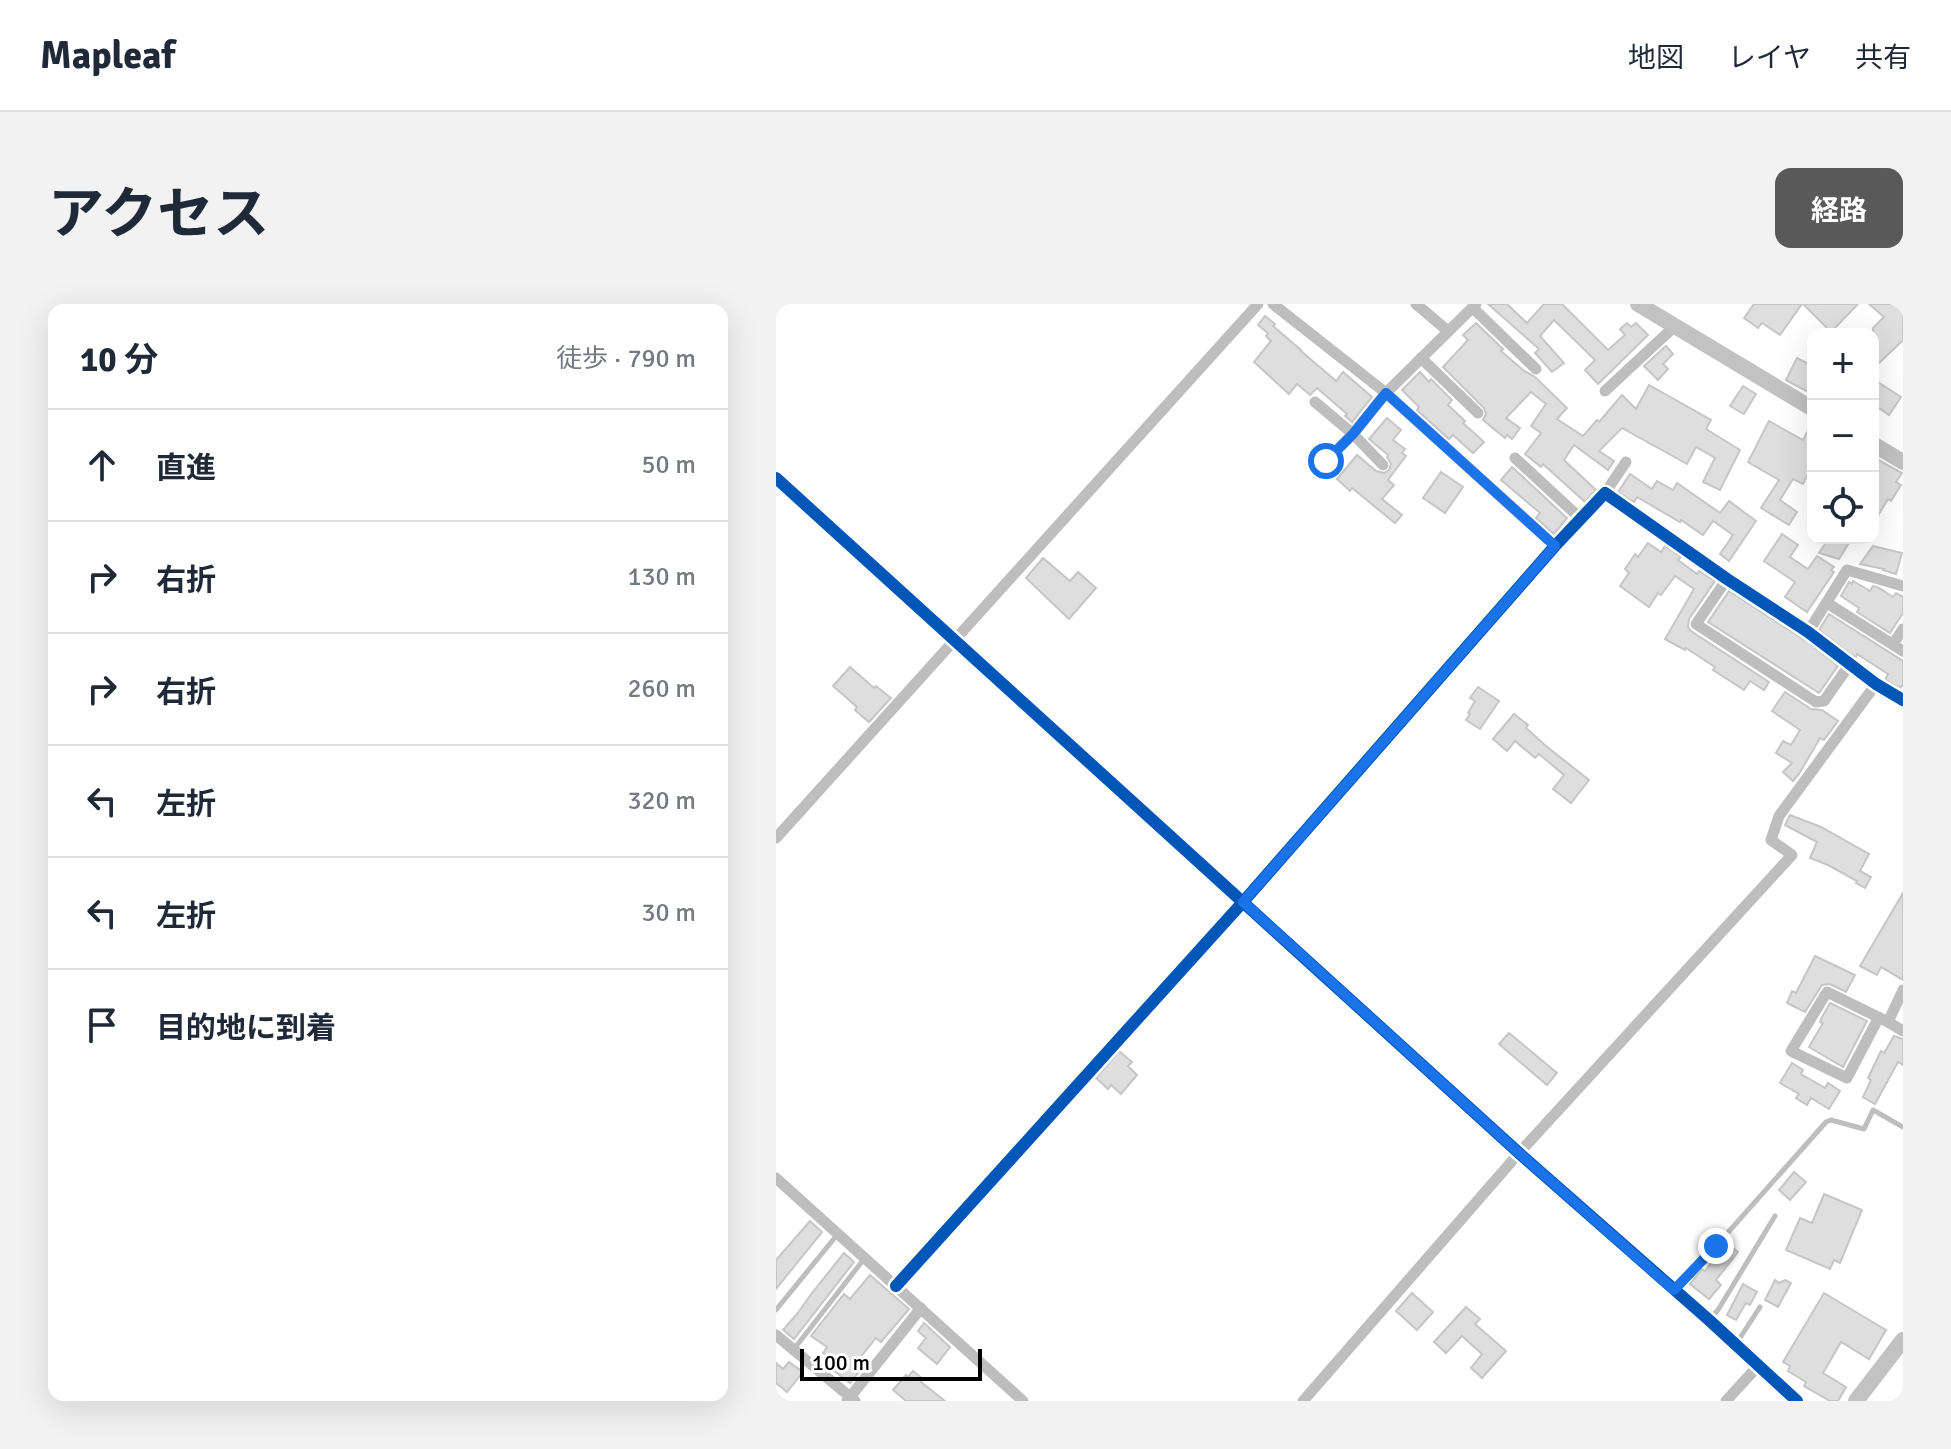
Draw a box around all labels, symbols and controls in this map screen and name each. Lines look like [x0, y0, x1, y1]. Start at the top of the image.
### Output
text: Mapleaf [40, 32, 175, 79]
text: 地図 [1628, 41, 1684, 75]
text: レイヤ [1728, 41, 1811, 75]
text: 共有 [1855, 41, 1911, 75]
button: 経路 [1775, 168, 1903, 248]
text: アクセス [48, 180, 269, 249]
map controls [1807, 328, 1879, 544]
button: + [1807, 328, 1879, 400]
text: 10 分 [80, 339, 158, 381]
text: 徒歩 · 790 m [556, 343, 696, 375]
button: − [1807, 400, 1879, 472]
icon: ahead [80, 443, 124, 487]
route start [1308, 443, 1344, 479]
text: 50 m [641, 449, 696, 481]
text: 直進 [156, 450, 216, 487]
button: locate [1807, 472, 1879, 544]
icon: right [80, 555, 124, 599]
text: 130 m [627, 561, 696, 593]
text: 右折 [156, 562, 216, 599]
icon: right [80, 667, 124, 711]
text: 260 m [627, 673, 696, 705]
text: 右折 [156, 674, 216, 711]
icon: left [80, 779, 124, 823]
text: 320 m [627, 785, 696, 817]
text: 左折 [156, 786, 216, 823]
icon: left [80, 891, 124, 935]
text: 30 m [641, 897, 696, 929]
text: 左折 [156, 898, 216, 935]
icon: arrive [80, 1003, 124, 1047]
text: 目的地に到着 [156, 1010, 336, 1047]
route end [1698, 1228, 1734, 1264]
scale bar [800, 1345, 982, 1381]
text: 100 m [812, 1349, 870, 1376]

